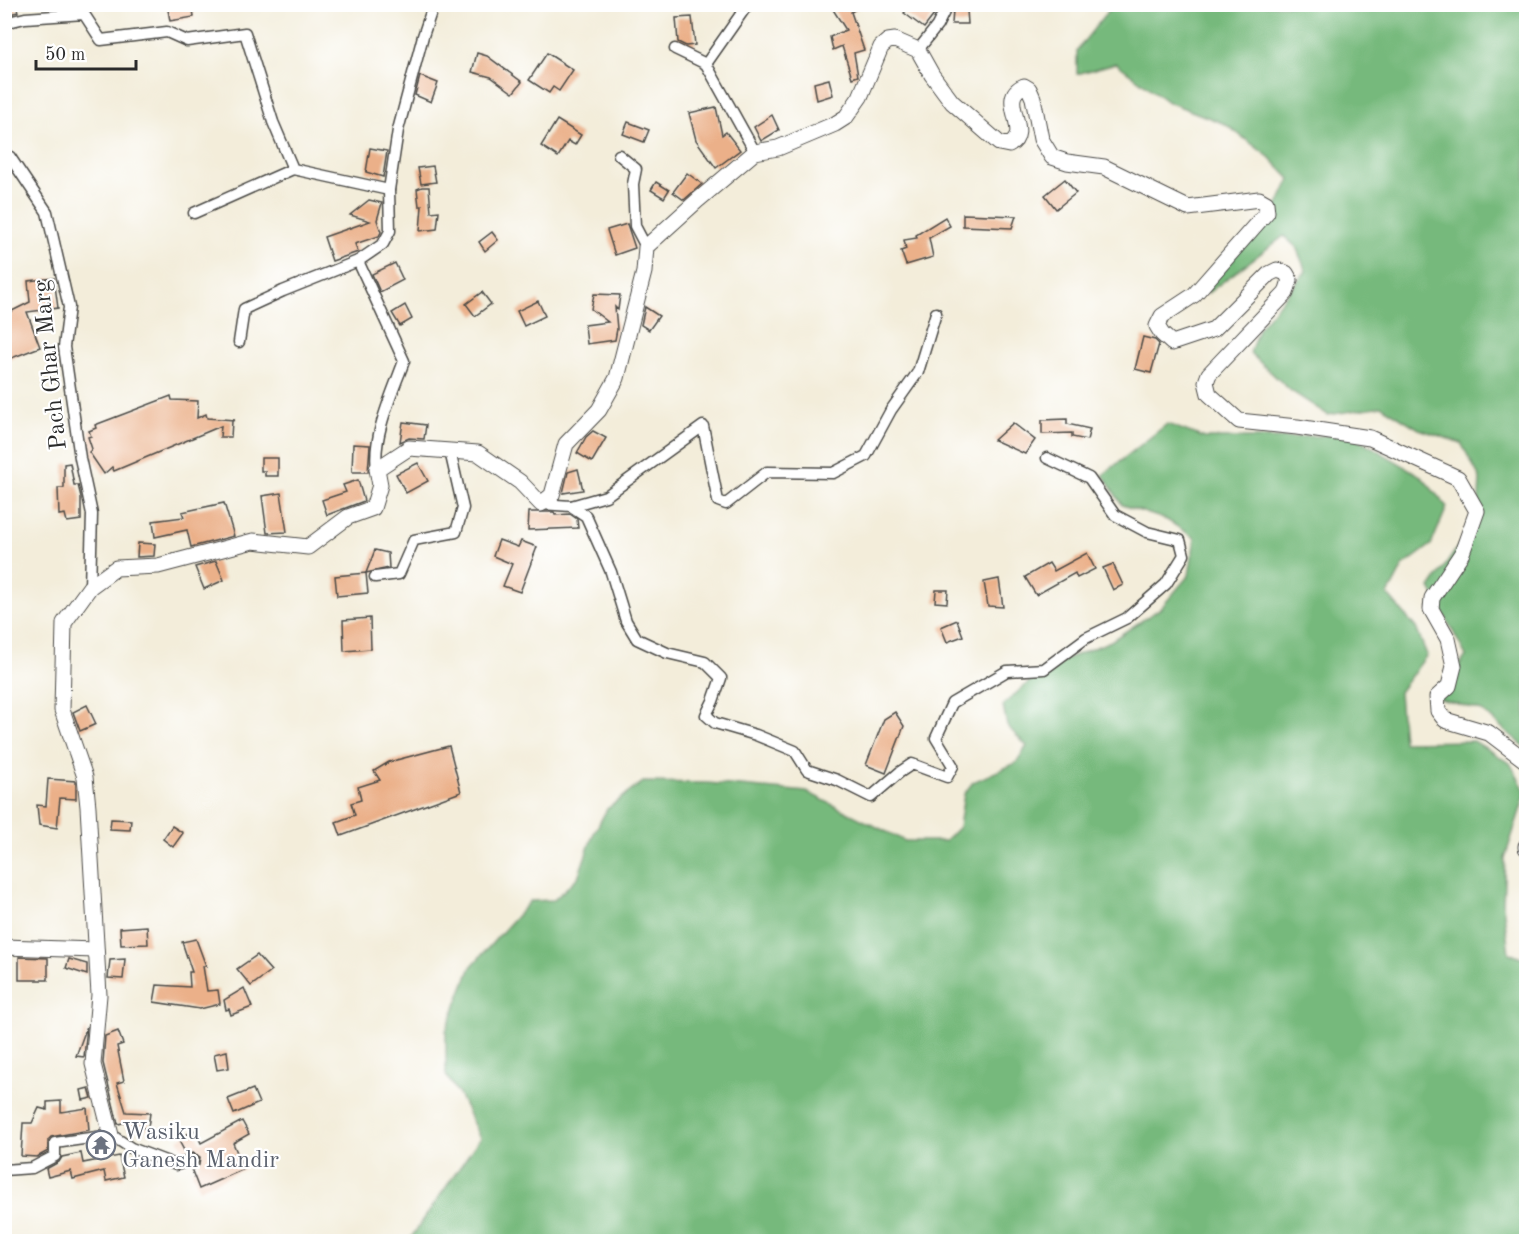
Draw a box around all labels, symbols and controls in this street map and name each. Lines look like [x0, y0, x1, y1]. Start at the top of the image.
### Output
scale bar [36, 33, 136, 71]
text: 50 m [45, 46, 85, 64]
street label: Pach Ghar Marg [30, 279, 72, 451]
place label: Wasiku Ganesh Mandir [122, 1121, 279, 1173]
temple icon: Wasiku Ganesh Mandir [85, 1129, 117, 1161]

